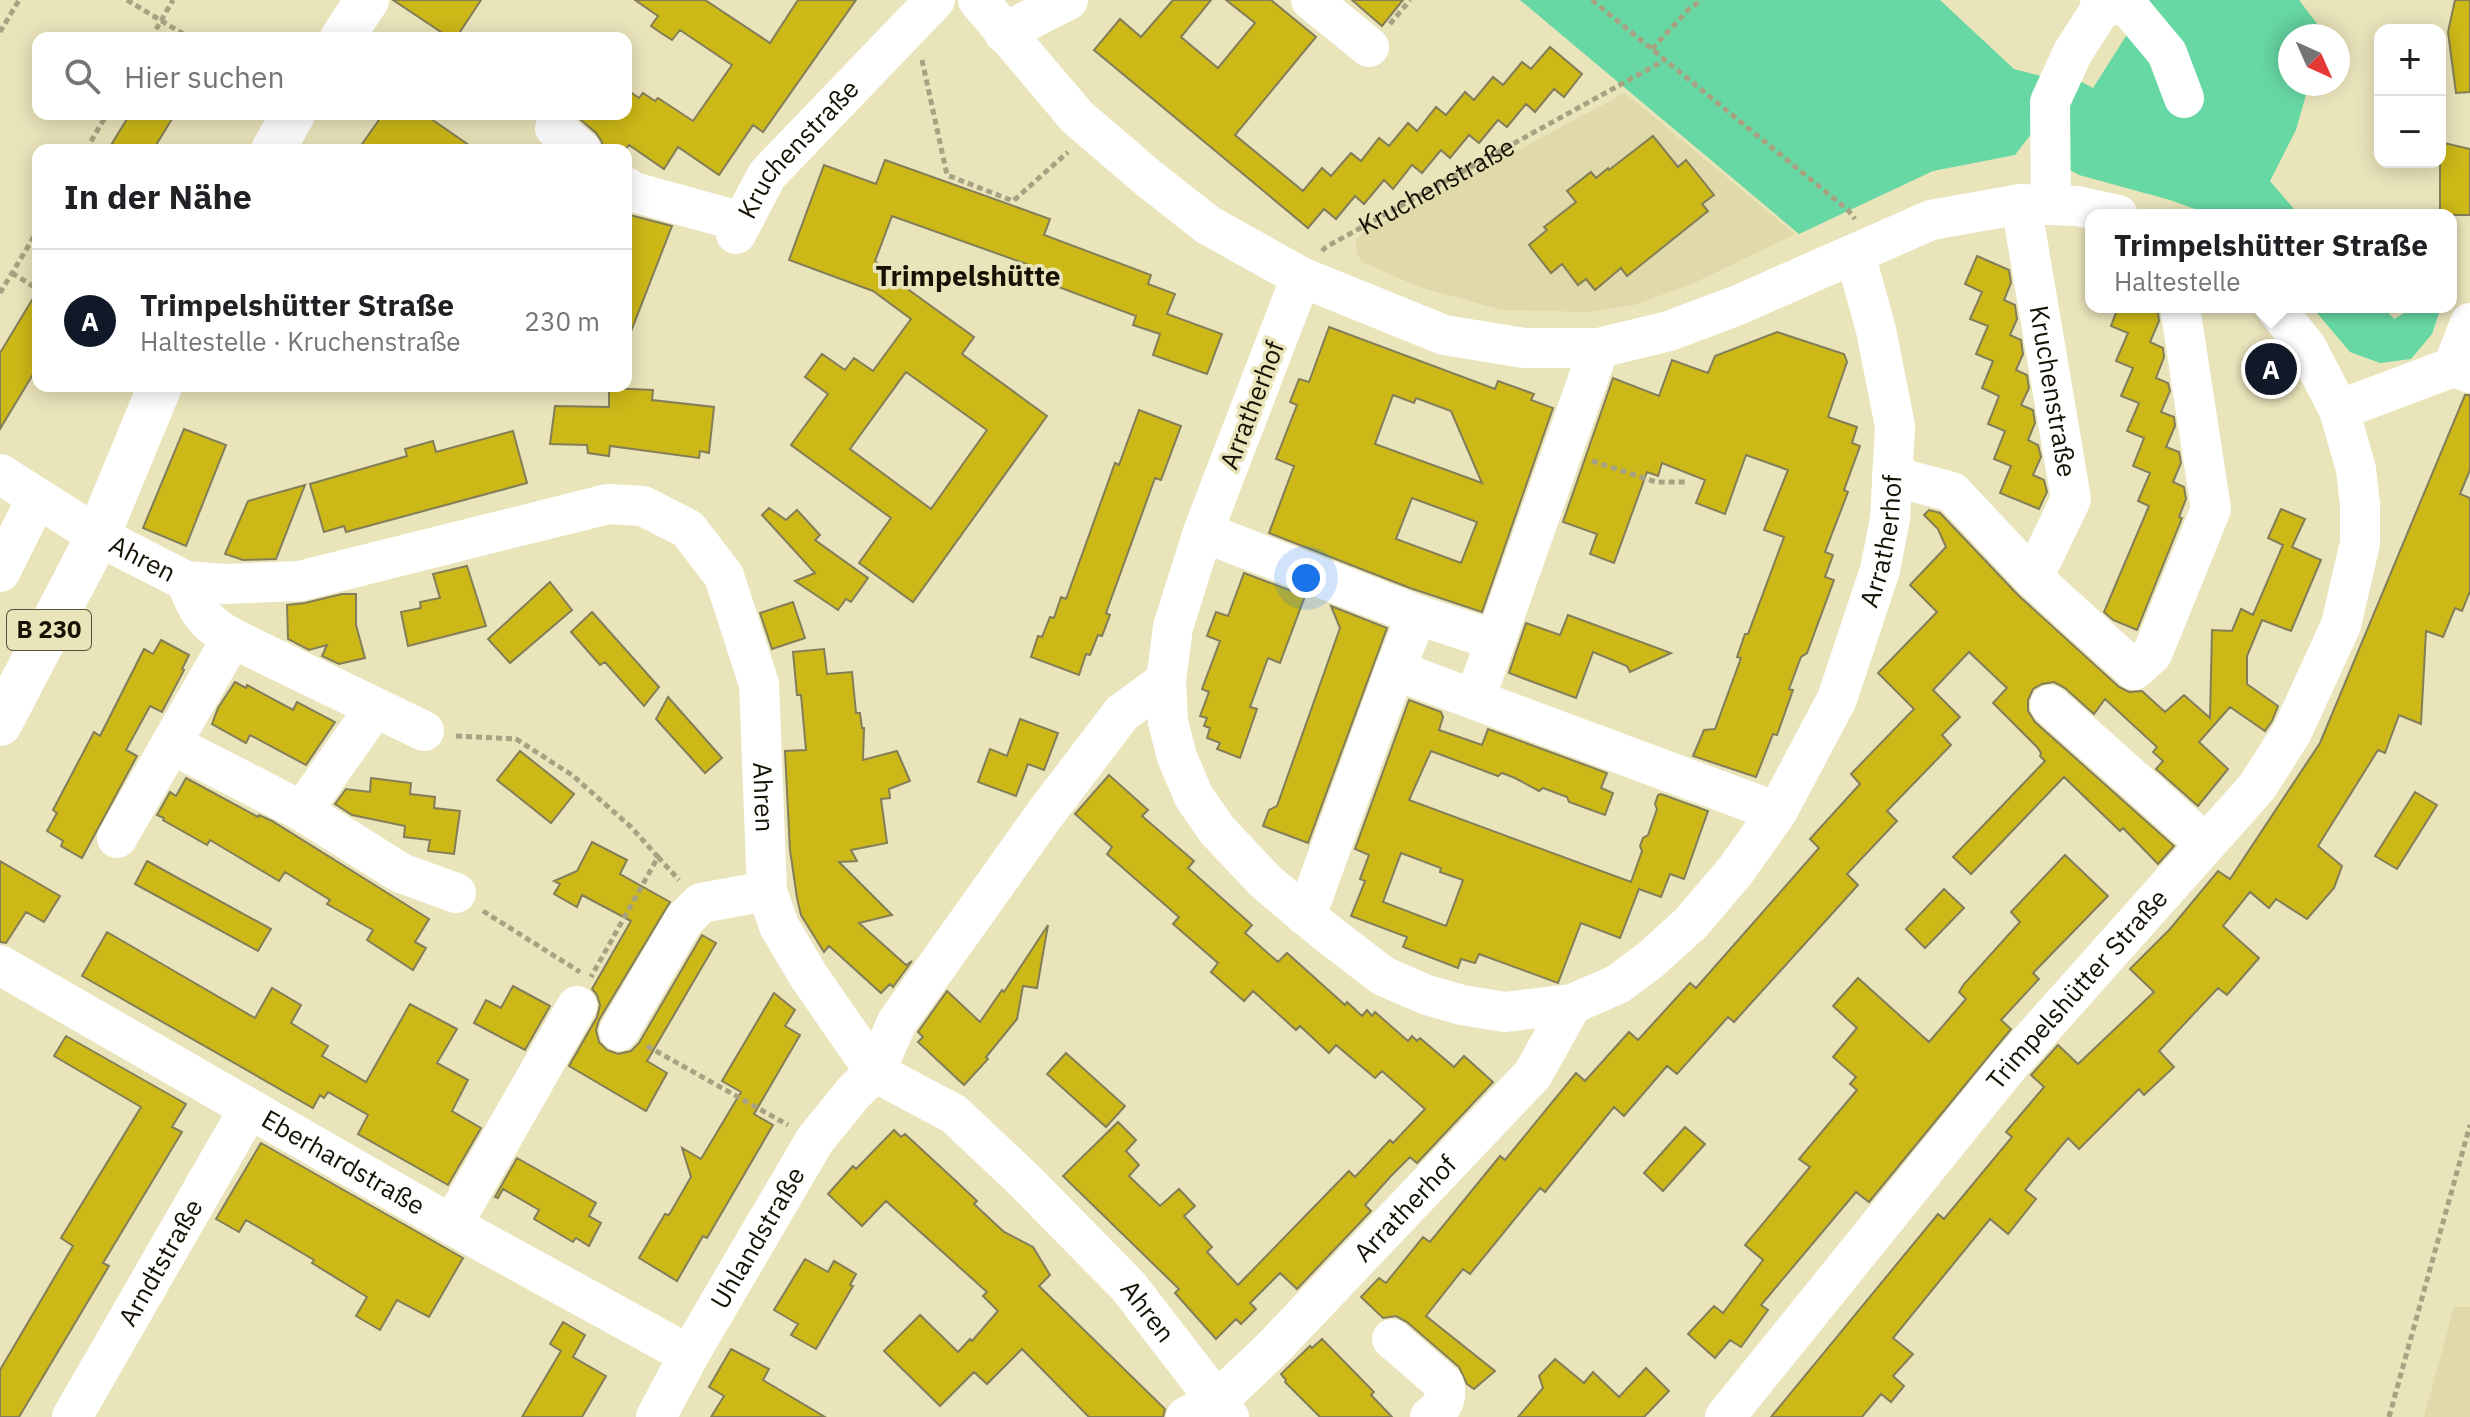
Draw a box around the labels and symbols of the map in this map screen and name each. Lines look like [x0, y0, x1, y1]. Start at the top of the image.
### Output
north arrow [2278, 24, 2350, 96]
street label: Kruchenstraße [729, 72, 866, 224]
street label: Kruchenstraße [1352, 128, 1520, 242]
district label: Trimpelshütte [875, 257, 1061, 294]
street label: Kruchenstraße [2022, 303, 2085, 479]
street label: Arratherhof [1211, 336, 1291, 474]
pin: A [2245, 339, 2297, 399]
street label: Arratherhof [1851, 474, 1908, 611]
street label: Ahren [104, 527, 182, 589]
your location [1286, 558, 1326, 598]
road number: B 230 [7, 610, 91, 650]
street label: Ahren [746, 761, 783, 833]
street label: Trimpelshütter Straße [1978, 881, 2174, 1096]
street label: Eberhardstraße [256, 1101, 432, 1222]
street label: Arratherhof [1346, 1147, 1463, 1269]
street label: Uhlandstraße [702, 1160, 812, 1315]
street label: Arndtstraße [110, 1193, 210, 1332]
street label: Ahren [1114, 1273, 1183, 1349]

